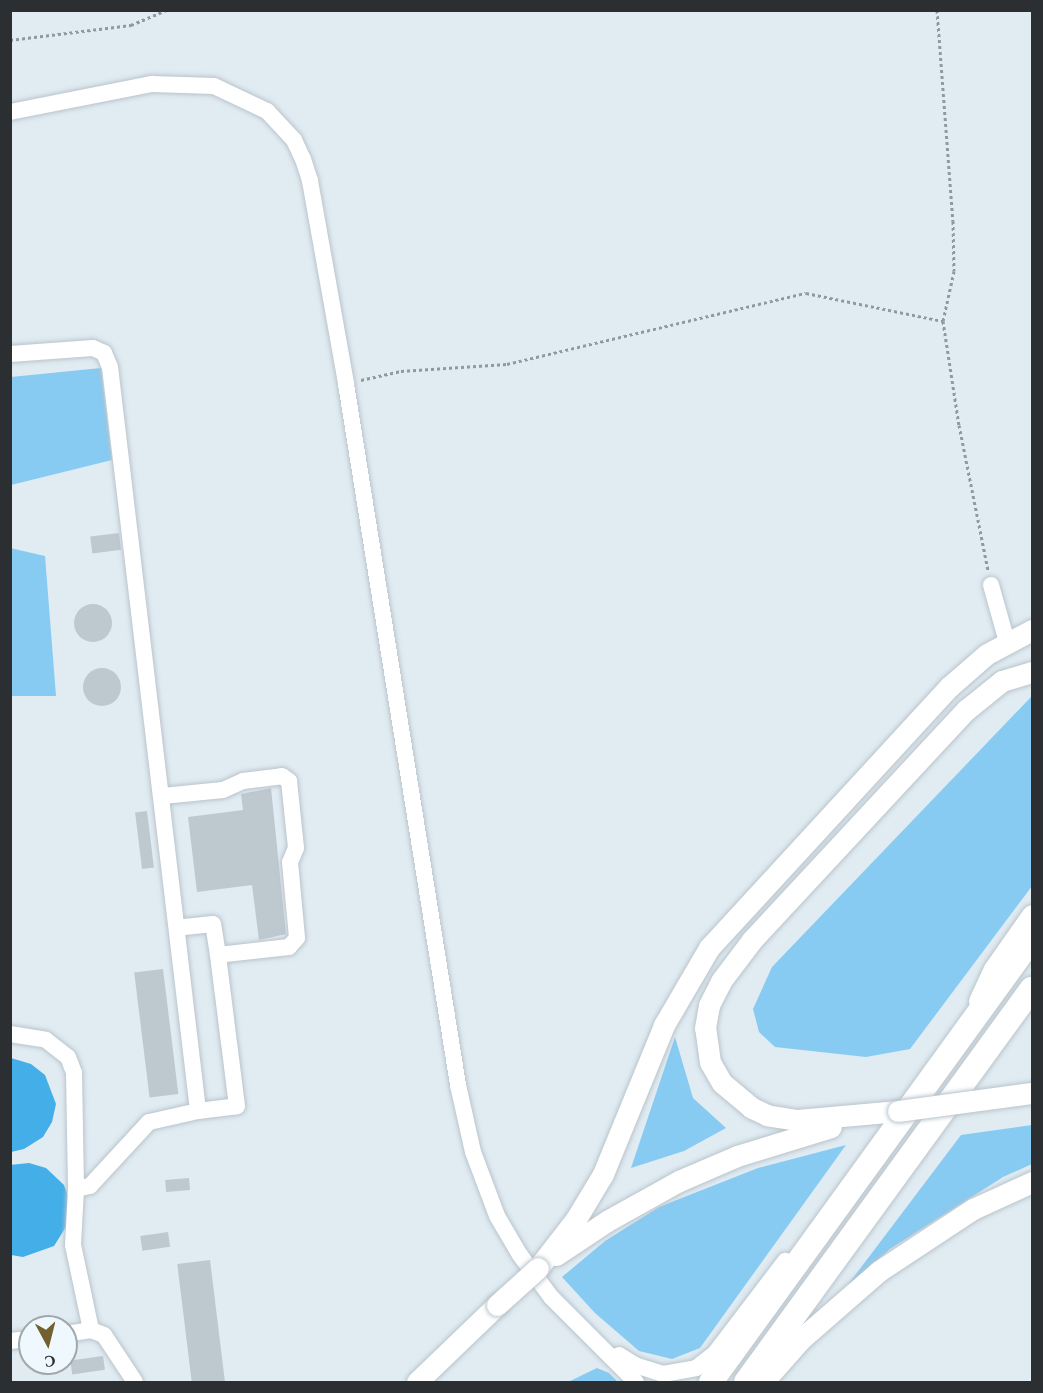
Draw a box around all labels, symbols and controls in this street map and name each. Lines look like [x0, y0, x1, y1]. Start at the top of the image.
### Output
north arrow [18, 1315, 78, 1375]
text: С [43, 1348, 57, 1373]

